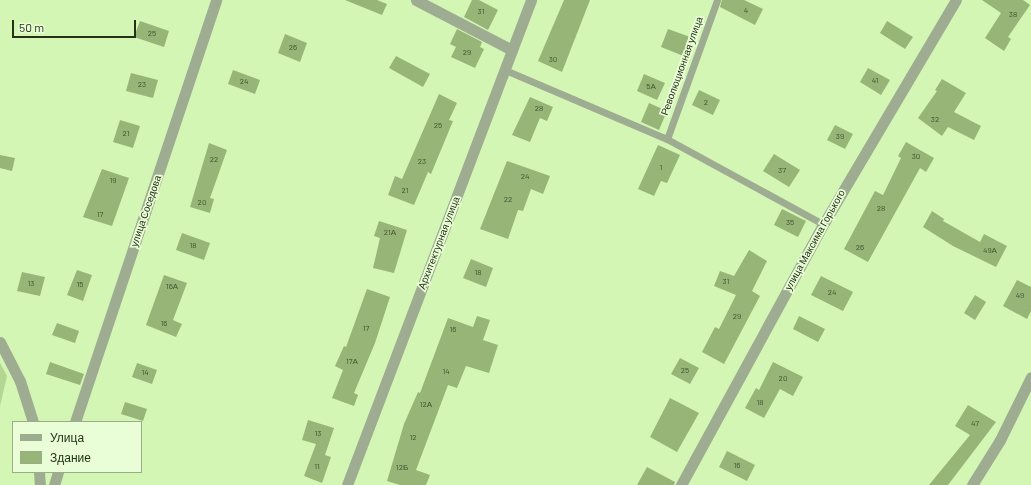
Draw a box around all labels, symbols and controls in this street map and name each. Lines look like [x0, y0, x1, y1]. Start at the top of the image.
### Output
house number: 4 [744, 6, 748, 16]
house number: 31 [478, 7, 484, 17]
house number: 38 [1009, 10, 1017, 20]
scale bar [14, 12, 138, 38]
street label: Революционная улица [659, 15, 705, 117]
text: 50 m [19, 20, 44, 34]
house number: 25 [148, 29, 156, 39]
house number: 26 [289, 43, 297, 53]
house number: 29 [463, 48, 471, 58]
house number: 30 [549, 55, 557, 65]
house number: 41 [872, 76, 878, 86]
house number: 24 [240, 77, 248, 87]
house number: 23 [138, 80, 146, 90]
house number: 5А [646, 82, 656, 92]
house number: 2 [704, 98, 708, 108]
house number: 28 [535, 104, 543, 114]
house number: 32 [931, 115, 939, 125]
house number: 25 [434, 121, 442, 131]
house number: 21 [123, 129, 129, 139]
house number: 39 [836, 132, 844, 142]
house number: 30 [912, 152, 920, 162]
house number: 22 [210, 155, 218, 165]
house number: 23 [418, 157, 426, 167]
house number: 1 [660, 163, 662, 173]
house number: 37 [778, 166, 786, 176]
house number: 24 [521, 172, 529, 182]
street label: улица Соседова [128, 174, 164, 248]
house number: 19 [110, 176, 116, 186]
house number: 21 [402, 186, 408, 196]
street label: улица Максима Горького [782, 188, 848, 292]
street label: Архитектурная улица [416, 195, 462, 291]
house number: 22 [504, 195, 512, 205]
house number: 20 [198, 198, 206, 208]
house number: 28 [877, 204, 885, 214]
house number: 17 [97, 210, 103, 220]
house number: 35 [786, 218, 794, 228]
house number: 21А [384, 228, 396, 238]
house number: 18 [190, 241, 196, 251]
house number: 26 [856, 243, 864, 253]
house number: 49А [983, 246, 997, 256]
house number: 18 [475, 268, 481, 278]
house number: 31 [723, 277, 729, 287]
house number: 13 [28, 279, 34, 289]
house number: 15 [77, 280, 83, 290]
house number: 16А [166, 282, 178, 292]
house number: 24 [828, 288, 836, 298]
house number: 49 [1016, 291, 1024, 301]
house number: 29 [733, 312, 741, 322]
house number: 16 [161, 319, 167, 329]
house number: 17 [363, 324, 369, 334]
house number: 16 [450, 325, 456, 335]
house number: 17А [346, 357, 358, 367]
house number: 25 [681, 366, 689, 376]
house number: 14 [442, 367, 450, 377]
house number: 14 [141, 368, 149, 378]
house number: 20 [779, 374, 787, 384]
house number: 18 [757, 398, 763, 408]
house number: 12А [420, 400, 432, 410]
house number: 47 [971, 419, 979, 429]
legend [12, 421, 142, 473]
house number: 13 [315, 429, 321, 439]
text: Улица [50, 430, 84, 444]
house number: 12 [409, 433, 417, 443]
text: Здание [50, 450, 91, 464]
house number: 16 [734, 461, 740, 471]
house number: 11 [314, 462, 320, 472]
house number: 12Б [396, 463, 408, 473]

